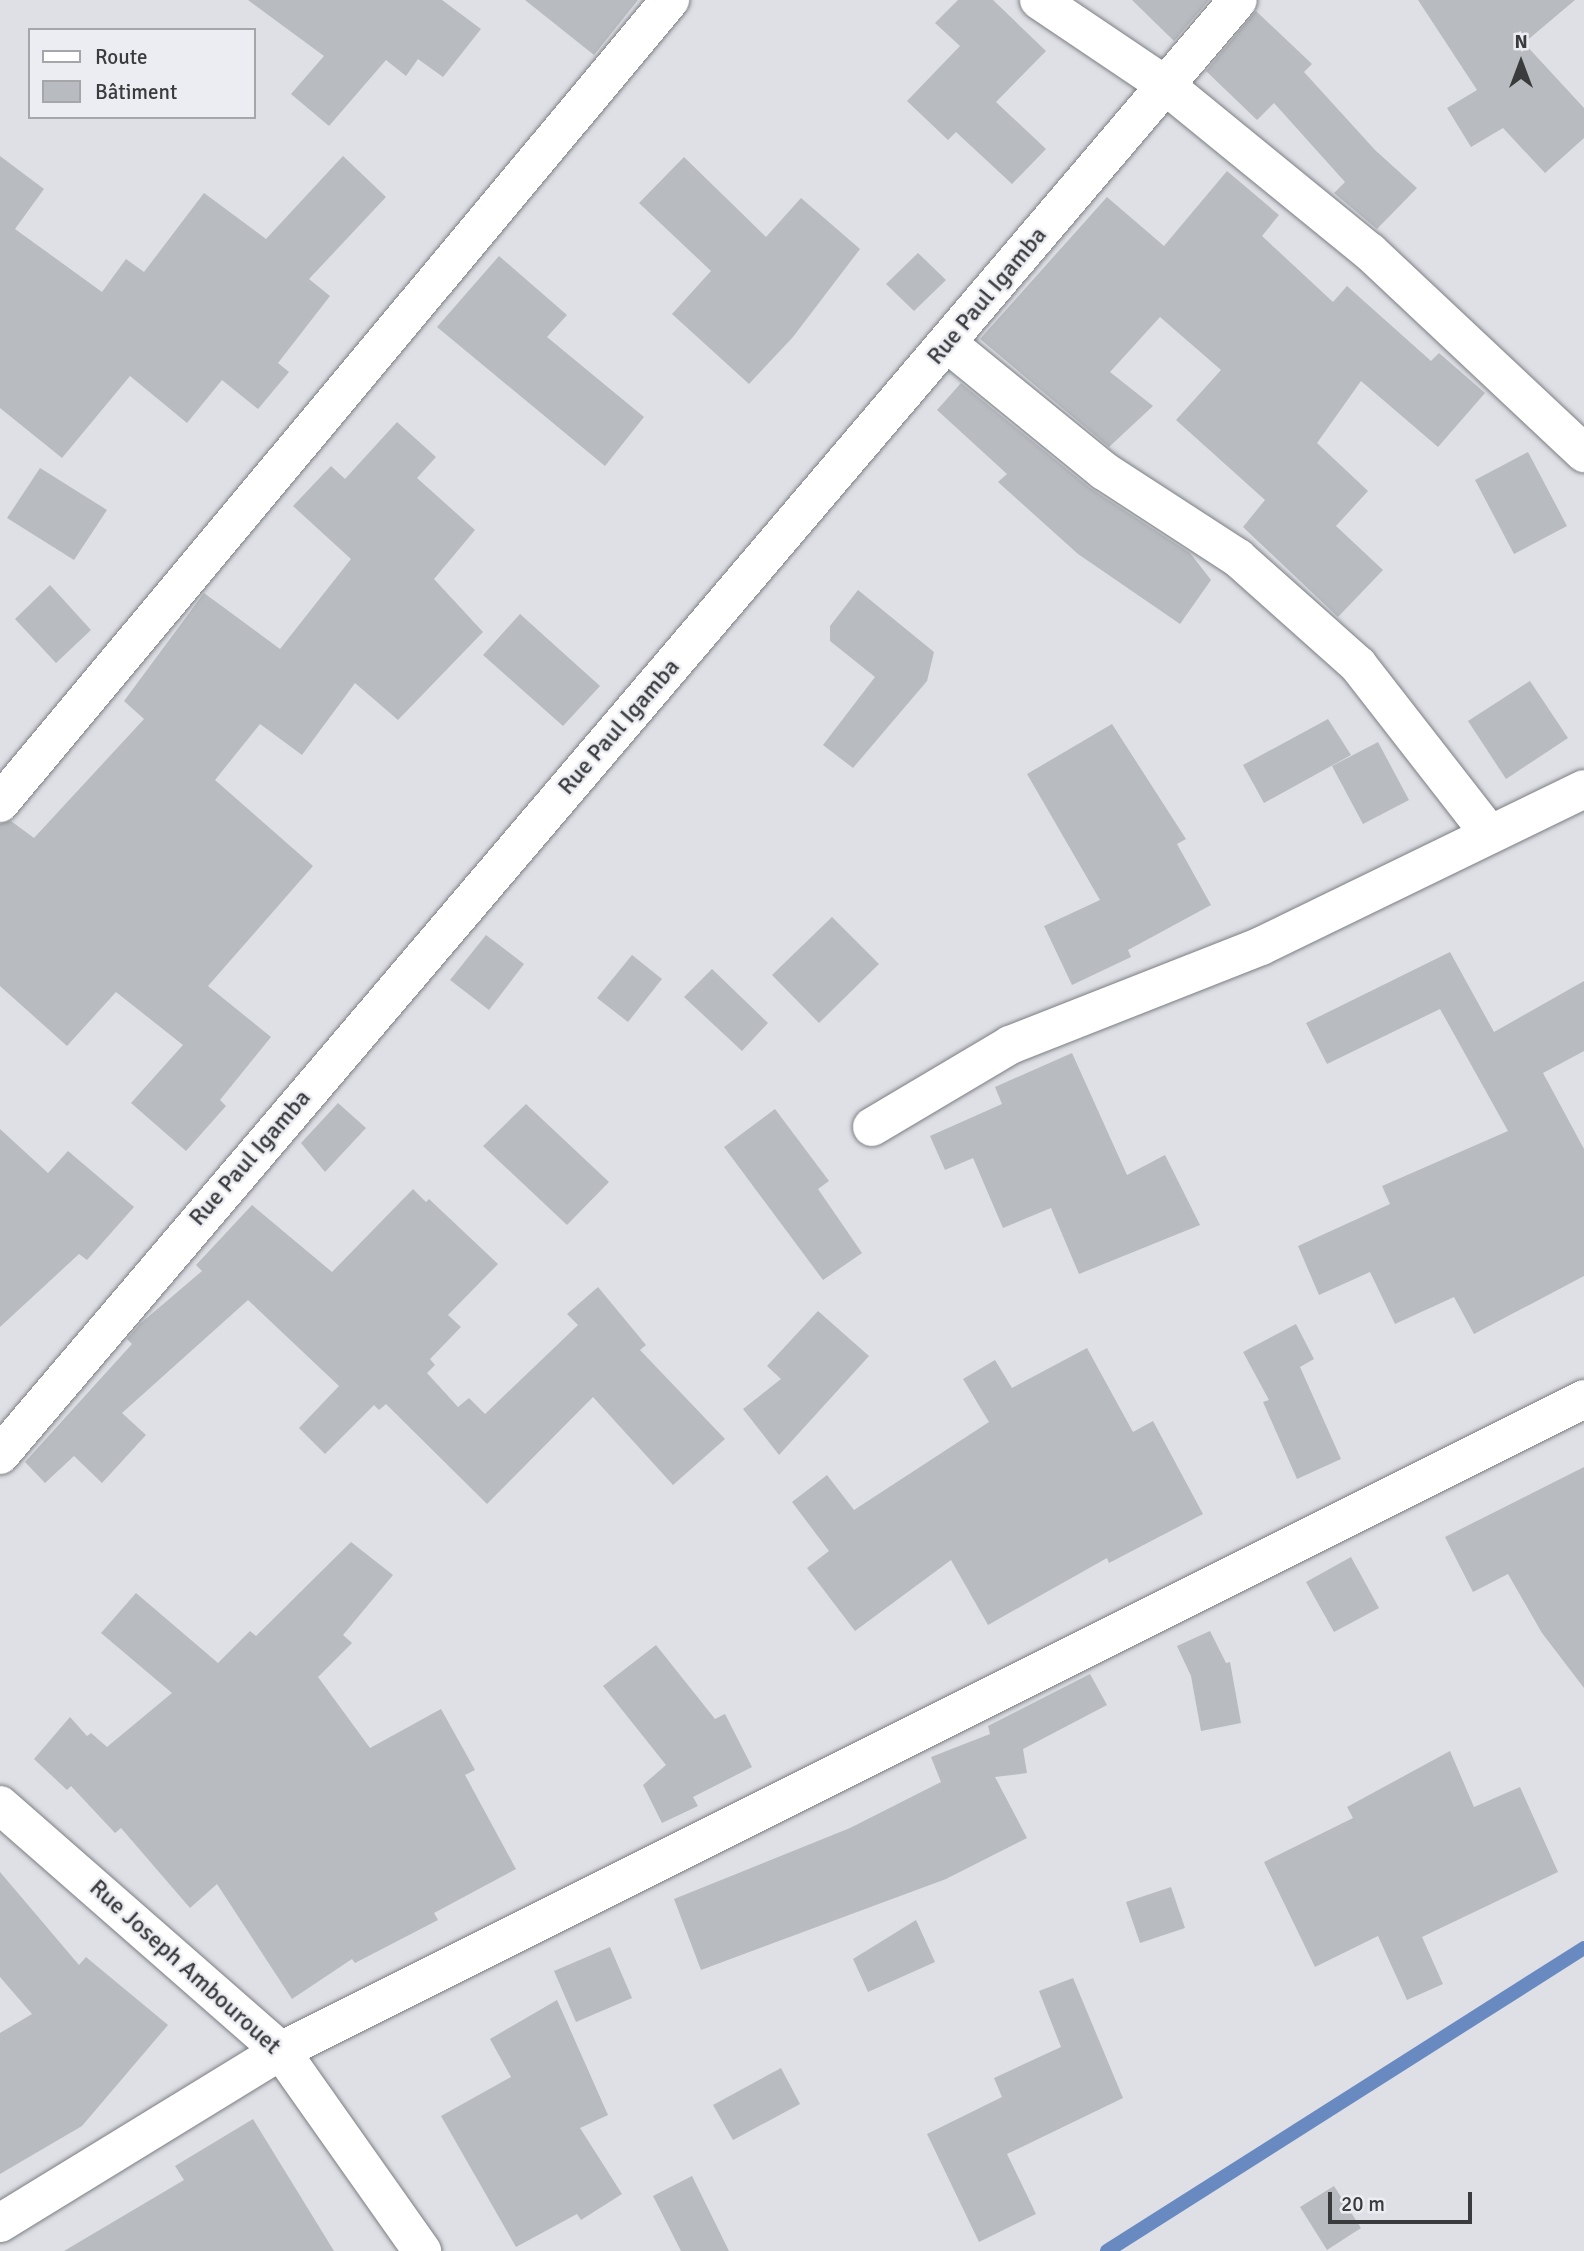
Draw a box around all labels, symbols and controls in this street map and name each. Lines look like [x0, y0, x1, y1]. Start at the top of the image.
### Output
legend [28, 28, 256, 119]
north arrow [1486, 28, 1556, 98]
text: N [1514, 30, 1528, 54]
text: Route [95, 44, 147, 70]
text: Bâtiment [95, 79, 177, 105]
street label: Rue Paul Igamba [921, 221, 1053, 371]
street label: Rue Paul Igamba [552, 653, 686, 801]
street label: Rue Paul Igamba [183, 1084, 317, 1232]
street label: Rue Joseph Ambourouet [83, 1873, 287, 2061]
scale bar [1332, 2178, 1476, 2222]
text: 20 m [1341, 2191, 1385, 2217]

